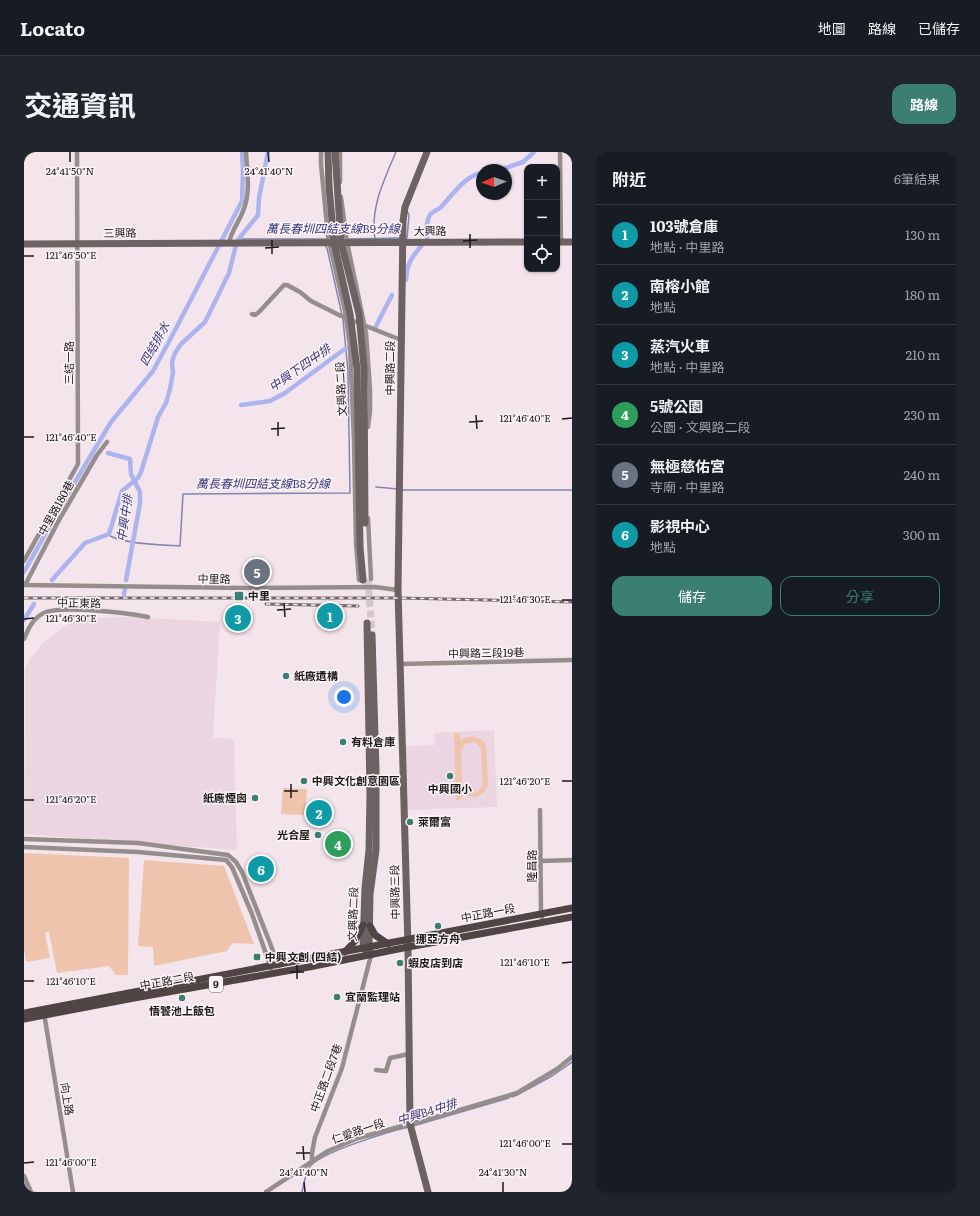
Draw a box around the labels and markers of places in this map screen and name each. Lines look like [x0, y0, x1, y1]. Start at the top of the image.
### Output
pin: 5 [244, 557, 270, 587]
place label: 中里 [248, 587, 270, 603]
marker: 中里 [233, 590, 245, 602]
pin: 1 [317, 601, 343, 631]
pin: 3 [225, 603, 251, 633]
place label: 紙廠遺構 [294, 667, 338, 683]
marker: 紙廠遺構 [281, 671, 291, 681]
place label: 有料倉庫 [351, 733, 395, 749]
marker: 有料倉庫 [338, 737, 348, 747]
marker: 中興國小 [445, 771, 455, 781]
place label: 中興文化創意園區 [312, 772, 400, 788]
marker: 中興文化創意園區 [299, 776, 309, 786]
place label: 中興國小 [428, 780, 472, 796]
place label: 紙廠煙囪 [203, 789, 247, 805]
marker: 紙廠煙囪 [250, 793, 260, 803]
pin: 2 [306, 798, 332, 828]
place label: 萊爾富 [418, 813, 451, 829]
marker: 萊爾富 [405, 817, 415, 827]
place label: 光合屋 [277, 826, 310, 842]
pin: 4 [325, 829, 351, 859]
marker: 光合屋 [313, 830, 323, 840]
pin: 6 [248, 854, 274, 884]
marker: 挪亞方舟 [433, 921, 443, 931]
place label: 挪亞方舟 [416, 930, 460, 946]
place label: 中興文創 (四結) [265, 948, 341, 964]
marker: 中興文創 (四結) [252, 952, 262, 962]
place label: 蝦皮店到店 [408, 954, 463, 970]
marker: 蝦皮店到店 [395, 958, 405, 968]
place label: 宜蘭監理站 [345, 988, 400, 1004]
marker: 宜蘭監理站 [332, 992, 342, 1002]
marker: 悟饕池上飯包 [177, 993, 187, 1003]
place label: 悟饕池上飯包 [149, 1002, 215, 1018]

